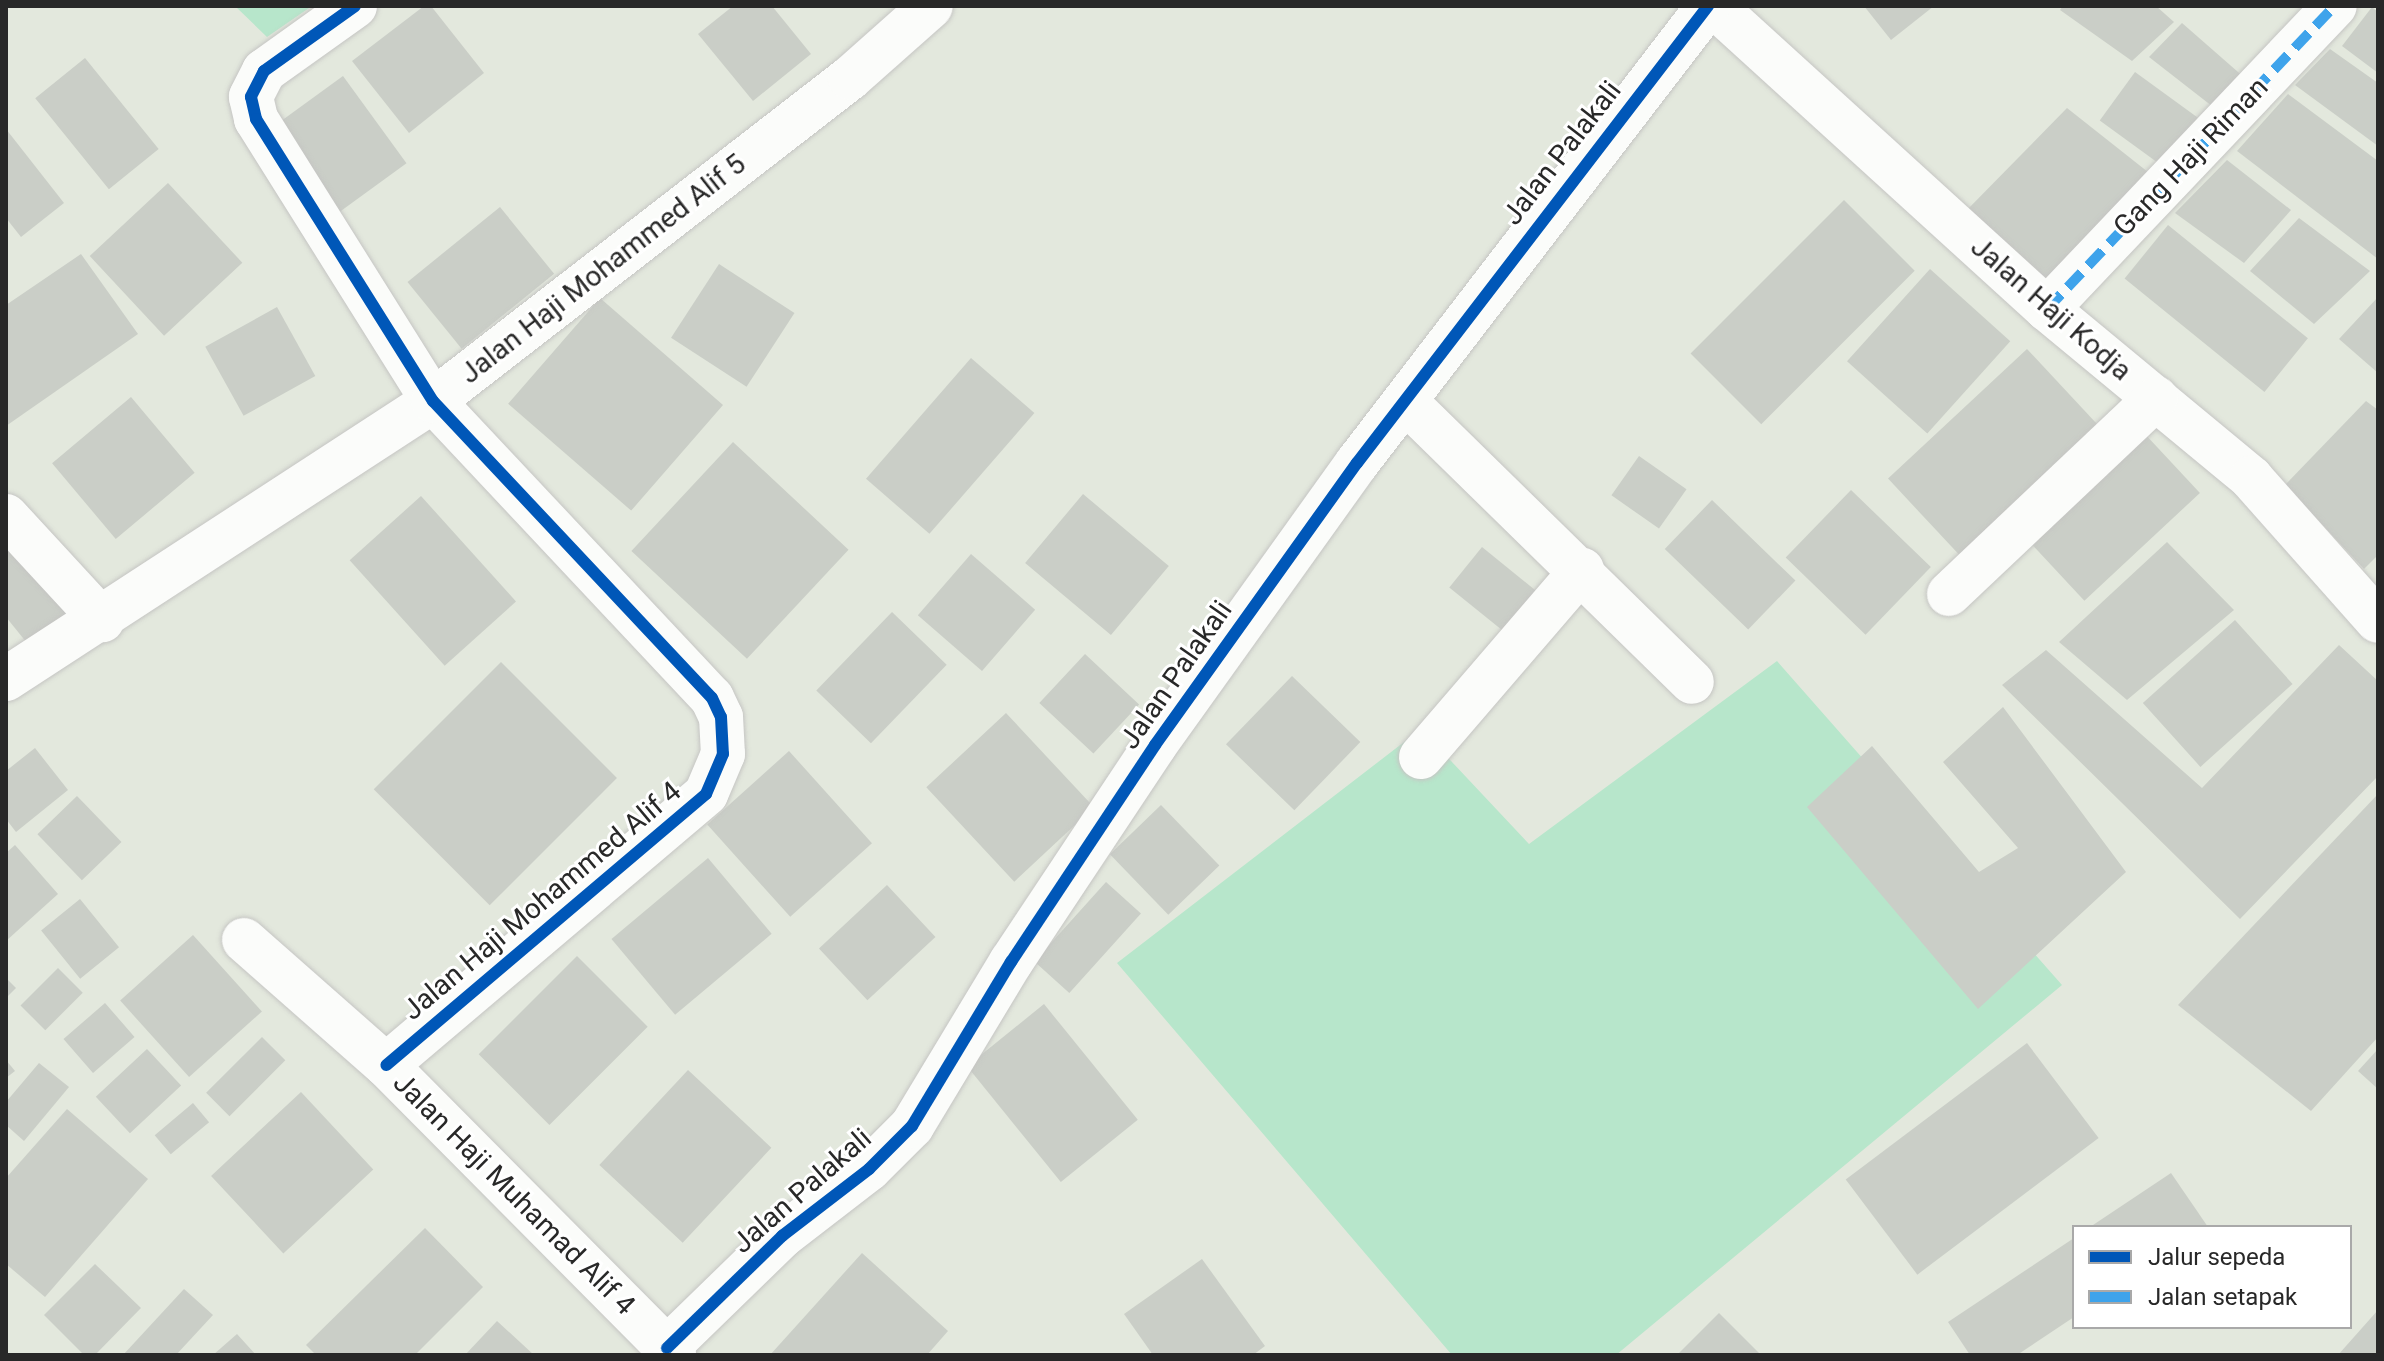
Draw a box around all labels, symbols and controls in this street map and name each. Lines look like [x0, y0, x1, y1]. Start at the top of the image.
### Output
street label: Gang Haji Riman [2107, 71, 2275, 243]
street label: Jalan Palakali [1496, 75, 1628, 231]
street label: Jalan Haji Mohammed Alif 5 [454, 147, 752, 391]
street label: Jalan Haji Kodja [1964, 230, 2138, 388]
street label: Jalan Palakali [1113, 595, 1239, 755]
street label: Jalan Haji Mohammed Alif 4 [396, 775, 688, 1027]
street label: Jalan Haji Muhamad Alif 4 [386, 1066, 642, 1322]
street label: Jalan Palakali [726, 1122, 878, 1260]
legend [2072, 1225, 2352, 1329]
text: Jalur sepeda [2148, 1243, 2285, 1271]
text: Jalan setapak [2148, 1283, 2297, 1311]

